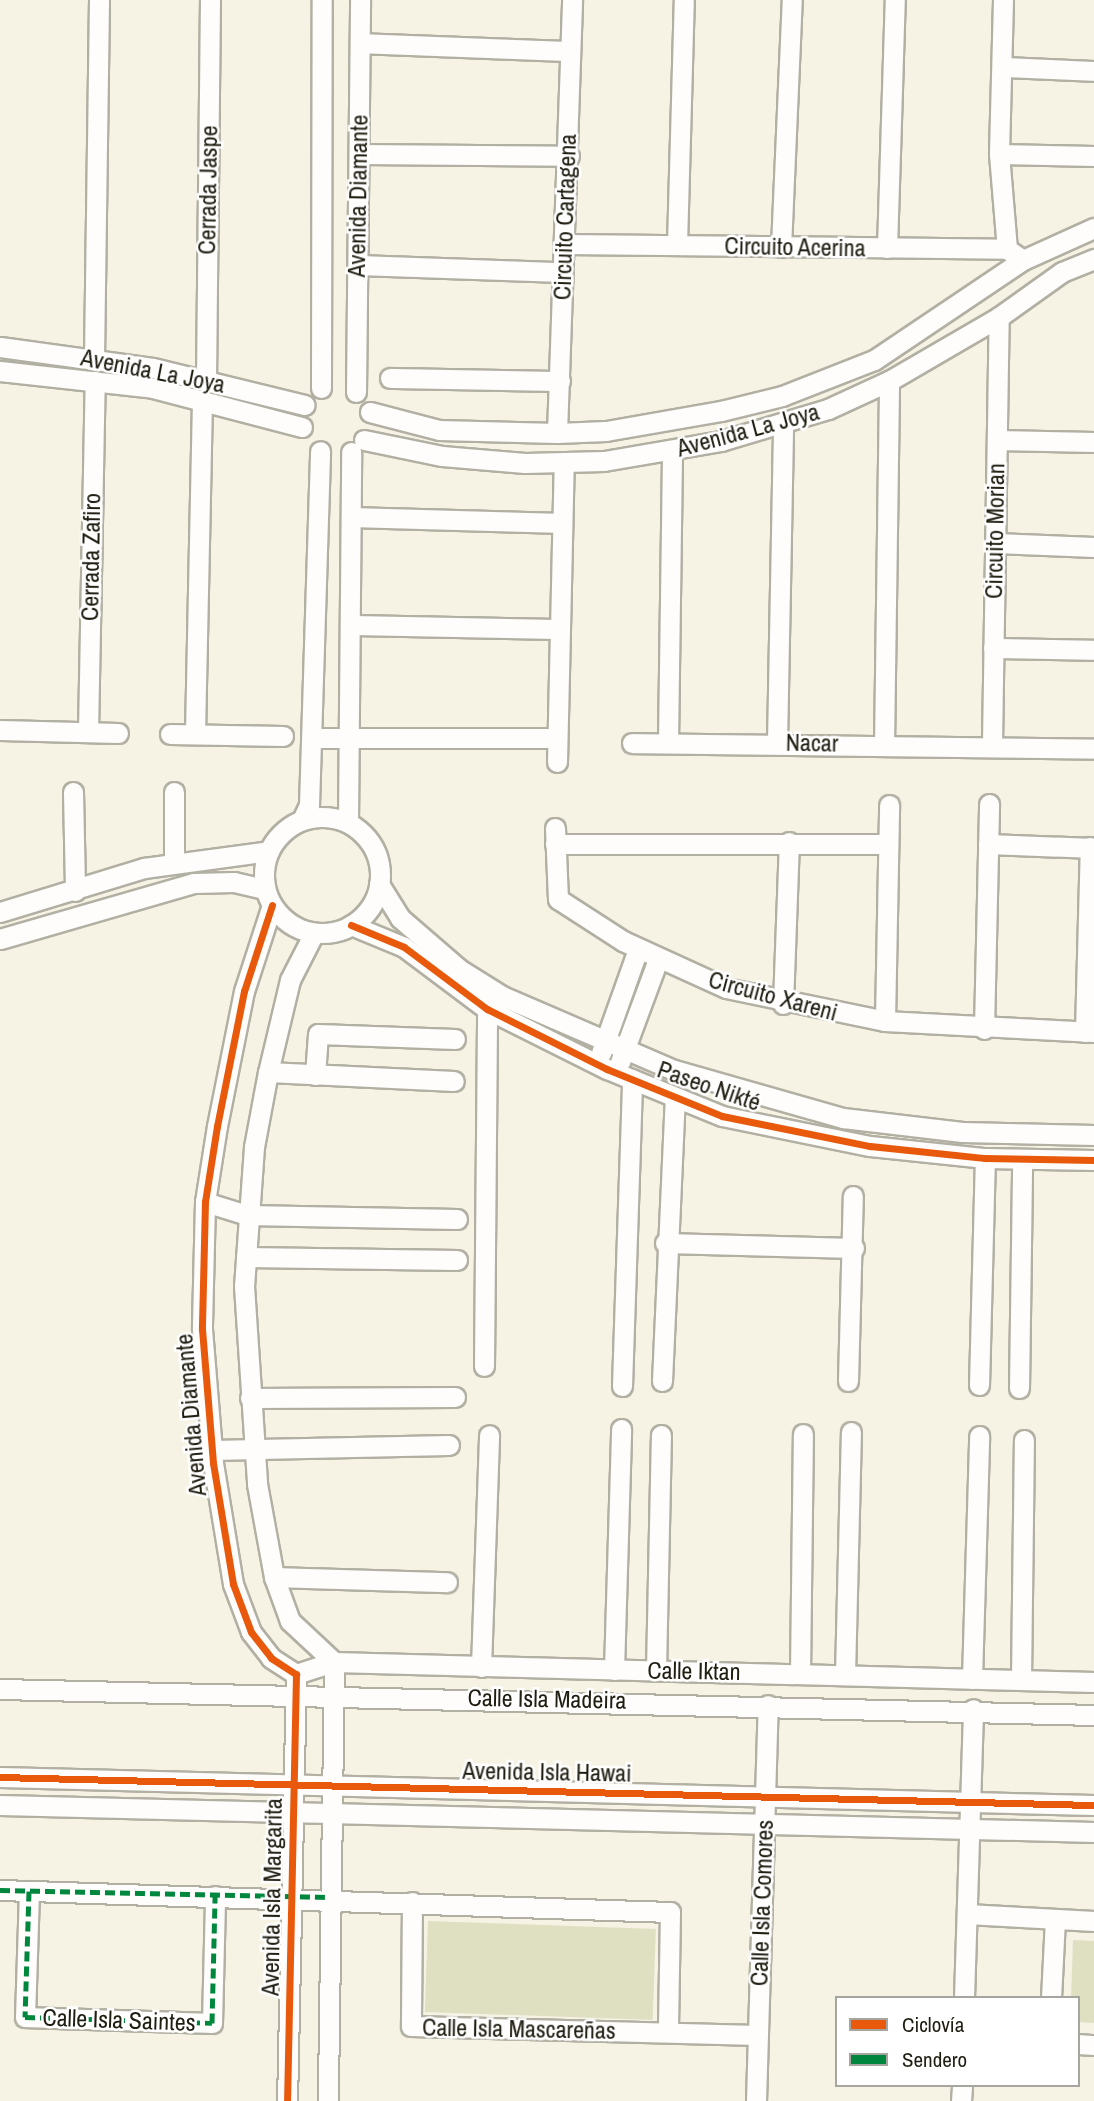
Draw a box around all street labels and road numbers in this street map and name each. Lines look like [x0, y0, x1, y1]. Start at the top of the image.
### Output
street label: Avenida Diamante [342, 114, 374, 278]
street label: Cerrada Jaspe [192, 125, 224, 255]
street label: Circuito Cartagena [548, 133, 582, 301]
street label: Circuito Acerina [724, 231, 866, 263]
street label: Avenida La Joya [78, 343, 228, 399]
street label: Avenida La Joya [674, 397, 822, 463]
street label: Circuito Morian [979, 463, 1011, 599]
street label: Cerrada Zafiro [75, 493, 107, 621]
street label: Nacar [786, 728, 838, 758]
street label: Circuito Xareni [705, 965, 841, 1027]
street label: Paseo Nikté [654, 1055, 764, 1117]
street label: Avenida Diamante [170, 1333, 212, 1497]
street label: Calle Iktan [647, 1656, 741, 1686]
street label: Calle Isla Madeira [467, 1683, 627, 1715]
street label: Avenida Isla Hawai [462, 1756, 632, 1788]
street label: Avenida Isla Margarita [256, 1798, 288, 1996]
street label: Calle Isla Comores [745, 1819, 779, 1987]
street label: Calle Isla Saintes [42, 2003, 196, 2037]
street label: Calle Isla Mascareñas [422, 2013, 616, 2045]

